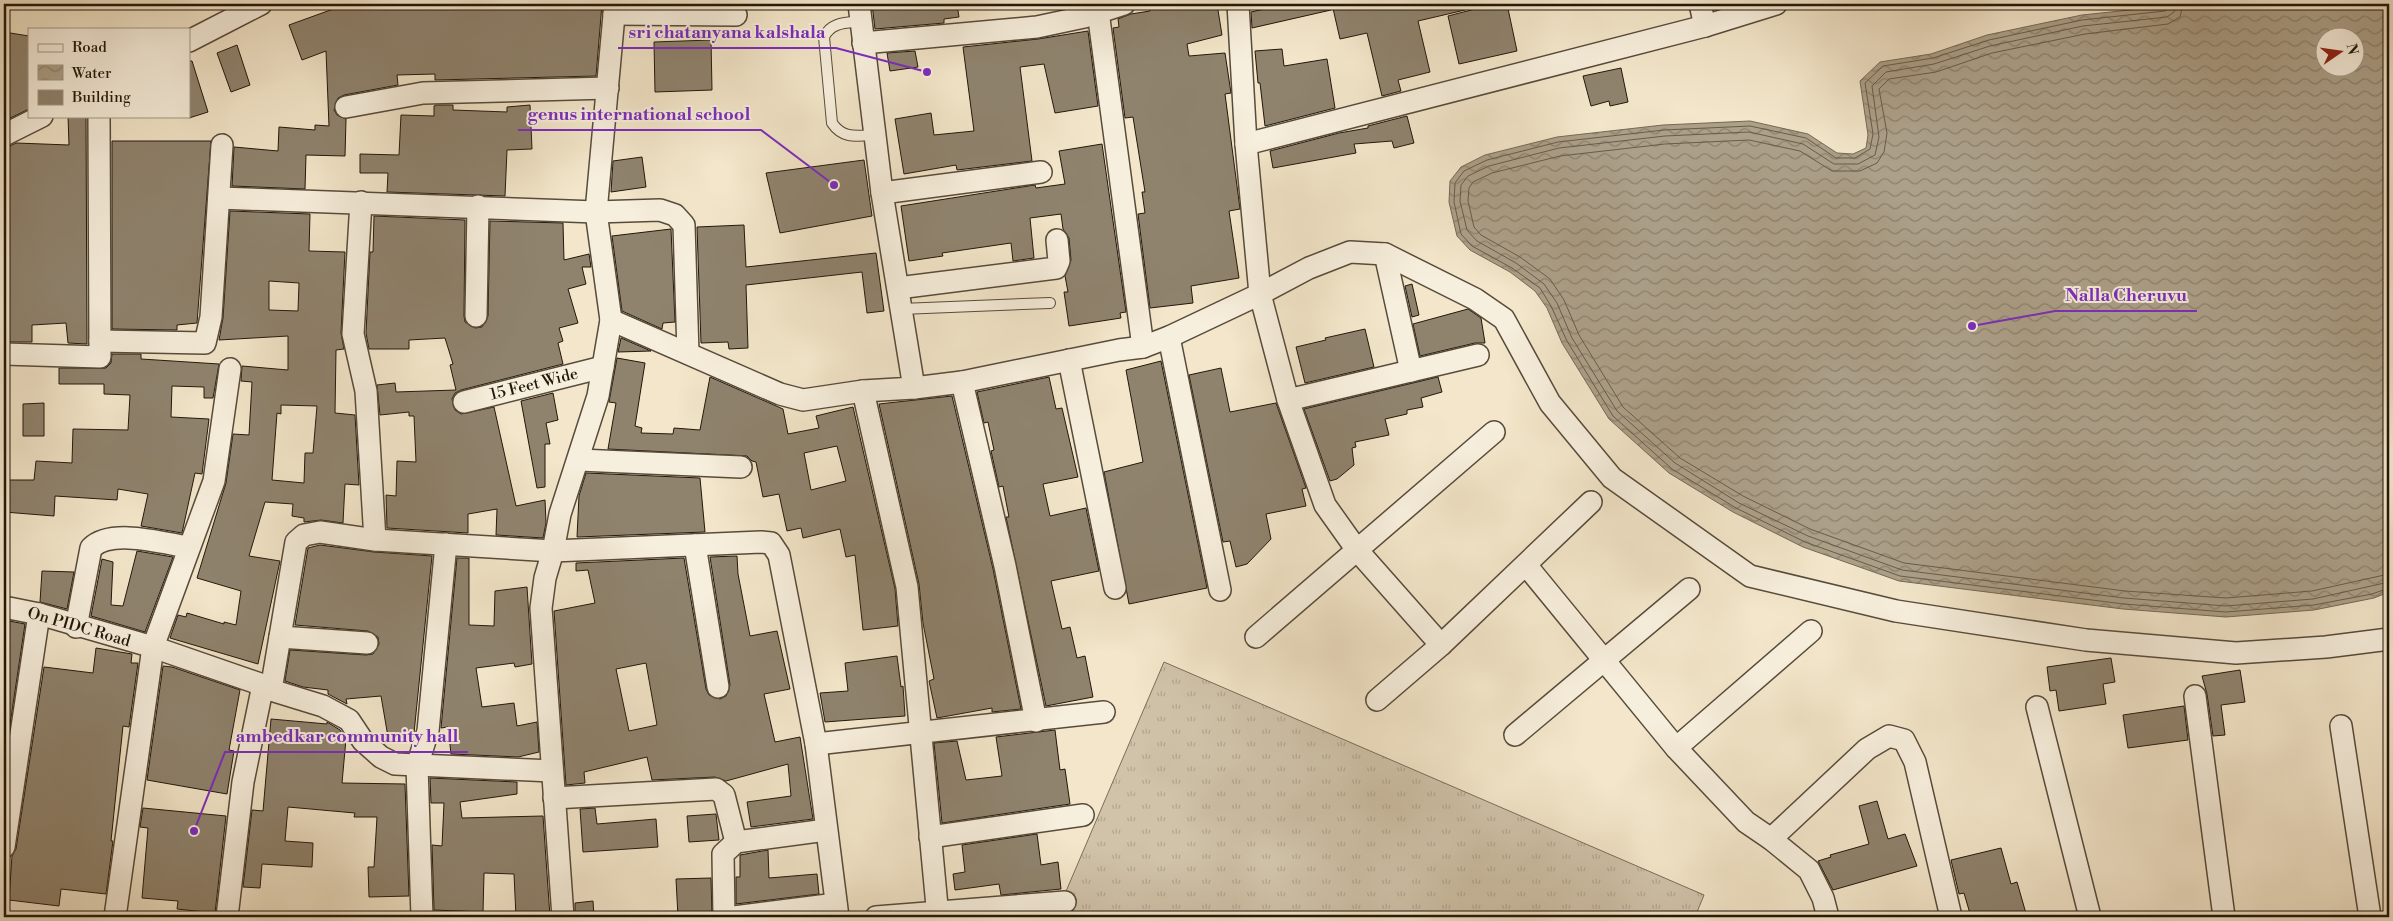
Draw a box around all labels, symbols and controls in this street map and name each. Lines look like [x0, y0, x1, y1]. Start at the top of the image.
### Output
callout: sri chatanyana kalshala [618, 15, 836, 48]
text: sri chatanyana kalshala [628, 21, 826, 44]
legend [28, 28, 190, 118]
north arrow [2316, 28, 2366, 78]
text: Road [72, 38, 107, 57]
text: N [2342, 42, 2362, 57]
text: Water [71, 64, 112, 83]
text: Building [71, 88, 131, 107]
callout: genus international school [518, 97, 761, 130]
text: genus international school [528, 103, 750, 126]
callout: Nalla Cheruvu [2055, 278, 2197, 311]
text: Nalla Cheruvu [2065, 284, 2187, 307]
street label: 15 Feet Wide [488, 363, 580, 405]
street label: On PIDC Road [25, 603, 133, 651]
callout: ambedkar community hall [225, 719, 468, 752]
text: ambedkar community hall [235, 725, 459, 748]

